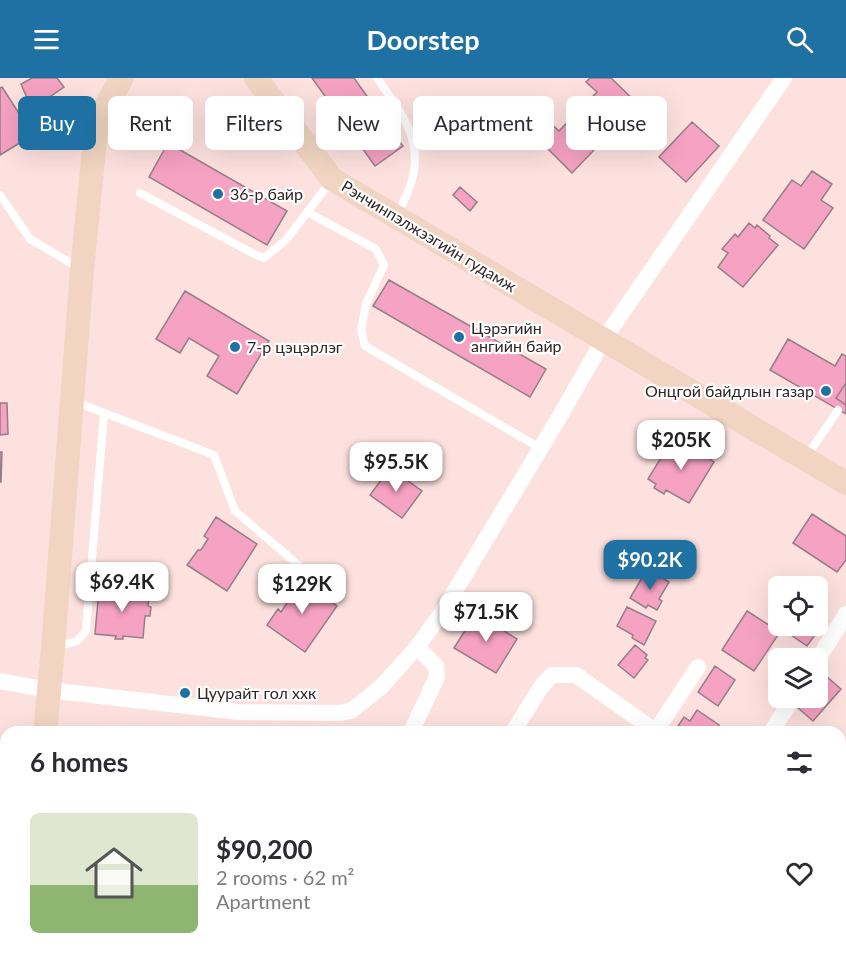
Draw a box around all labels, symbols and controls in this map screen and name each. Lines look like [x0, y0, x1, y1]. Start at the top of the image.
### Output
icon: menu [30, 23, 63, 56]
text: Doorstep [367, 23, 479, 56]
icon: search [783, 23, 816, 56]
chip: Buy [18, 96, 96, 150]
chip: Rent [108, 96, 193, 150]
chip: Filters [205, 96, 304, 150]
chip: New [316, 96, 401, 150]
chip: Apartment [413, 96, 554, 150]
chip: House [566, 96, 667, 150]
street label: Рэнчинпэлжээгийн гудамж [338, 176, 520, 296]
place label: 36-р байр [230, 184, 303, 203]
marker: 36-р байр [211, 187, 225, 201]
place label: Цэрэгийн ангийн байр [471, 318, 562, 355]
marker: Цэрэгийн ангийн байр [452, 330, 466, 344]
place label: 7-р цэцэрлэг [247, 337, 343, 356]
marker: 7-р цэцэрлэг [228, 340, 242, 354]
place label: Онцгой байдлын газар [645, 381, 814, 400]
marker: Онцгой байдлын газар [819, 384, 833, 398]
pin: $205K [639, 420, 723, 471]
text: $205K [651, 427, 711, 451]
pin: $95.5K [347, 442, 445, 493]
text: $95.5K [364, 449, 428, 473]
pin: $90.2K [601, 540, 699, 591]
text: $90.2K [618, 547, 682, 571]
pin: $69.4K [73, 562, 171, 613]
pin: $129K [260, 564, 344, 615]
text: $69.4K [90, 569, 154, 593]
text: $129K [272, 571, 332, 595]
map controls [768, 576, 828, 708]
button: locate [768, 576, 828, 636]
pin: $71.5K [437, 592, 535, 643]
text: $71.5K [454, 599, 518, 623]
button: layers [768, 648, 828, 708]
place label: Цуурайт гол ххк [197, 683, 317, 702]
marker: Цуурайт гол ххк [178, 686, 192, 700]
text: 6 homes [30, 746, 128, 778]
icon: filters [783, 746, 816, 779]
text: $90,200 [216, 833, 313, 865]
icon: home [78, 837, 150, 909]
icon: heart [783, 857, 816, 890]
text: 2 rooms · 62 m² [216, 865, 354, 889]
text: Apartment [216, 889, 310, 913]

